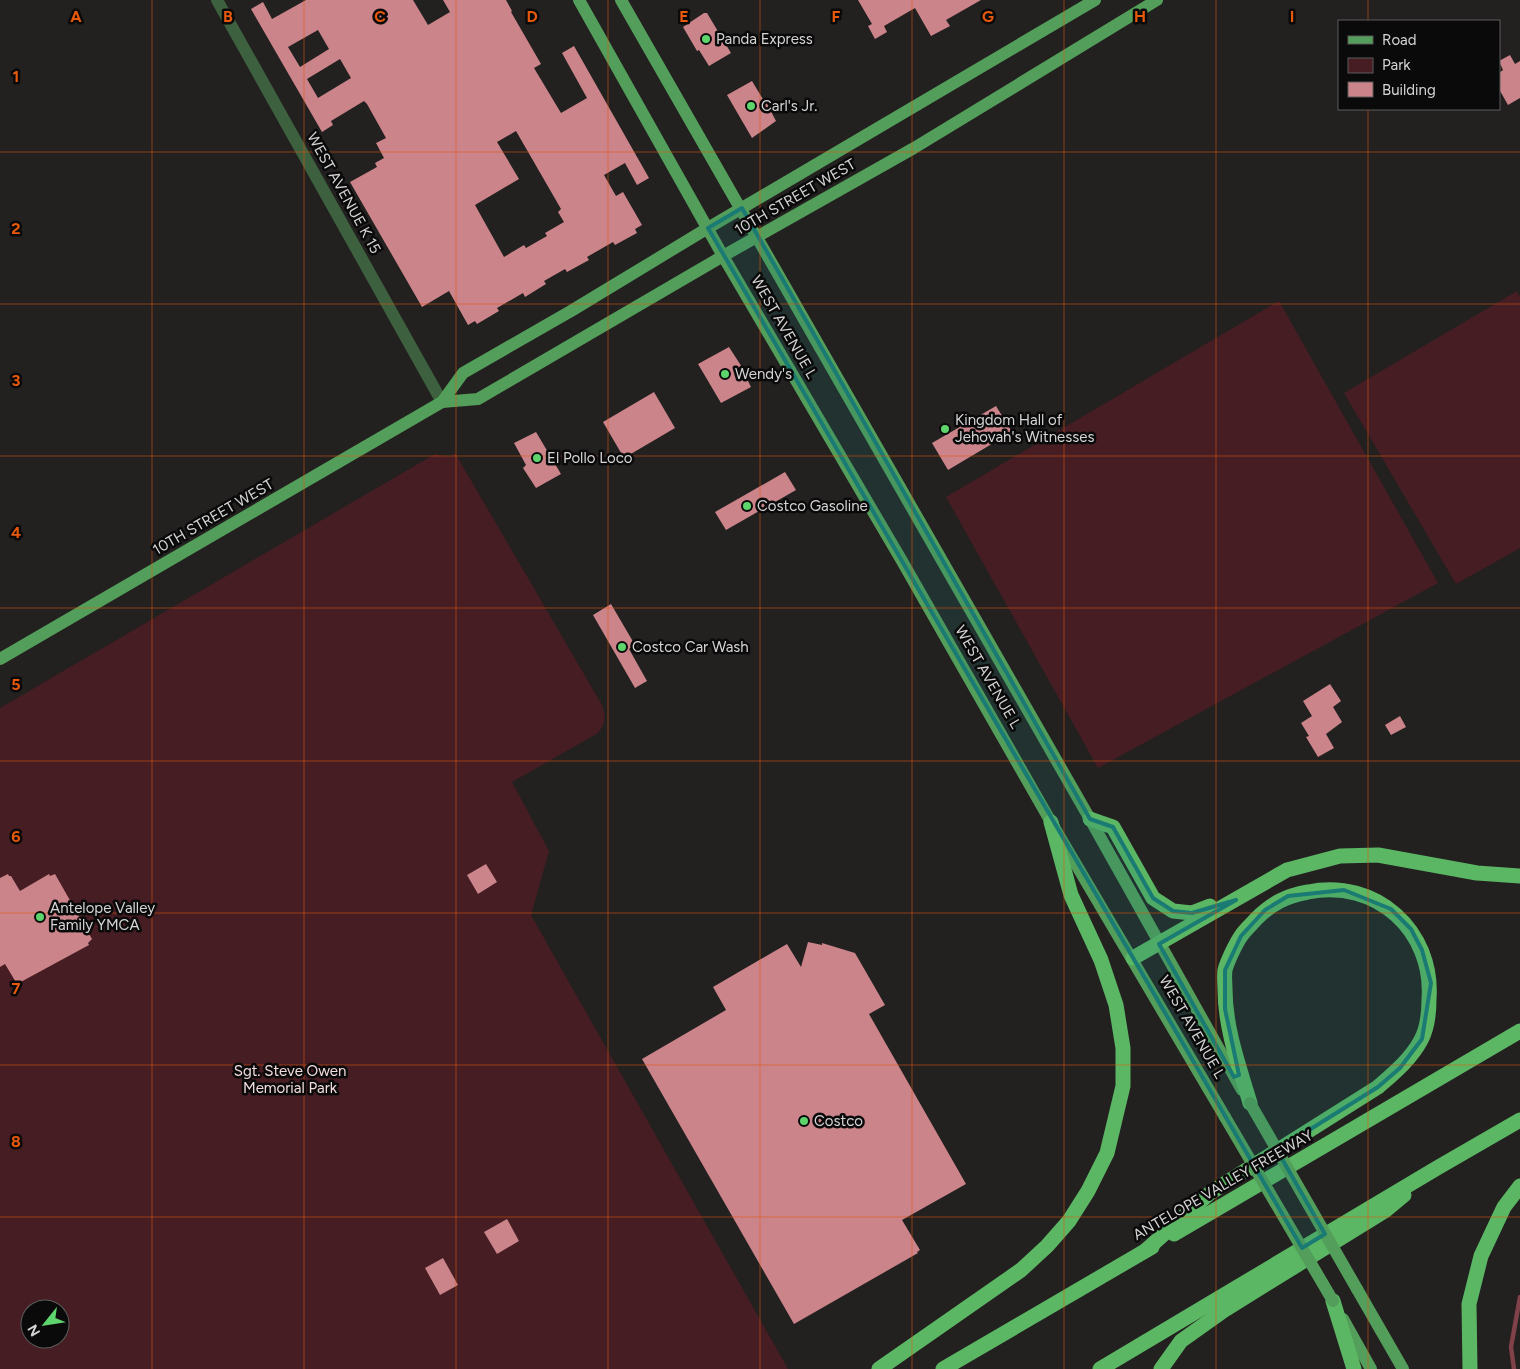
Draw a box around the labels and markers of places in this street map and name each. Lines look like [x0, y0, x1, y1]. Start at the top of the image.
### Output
place label: Panda Express [716, 30, 813, 48]
marker: Panda Express [700, 33, 712, 45]
place label: Carl's Jr. [761, 97, 817, 115]
marker: Carl's Jr. [745, 100, 757, 112]
place label: Wendy's [735, 365, 792, 383]
marker: Wendy's [719, 368, 731, 380]
place label: Kingdom Hall of Jehovah's Witnesses [955, 411, 1094, 446]
marker: Kingdom Hall of Jehovah's Witnesses [939, 423, 951, 435]
place label: El Pollo Loco [547, 449, 633, 467]
marker: El Pollo Loco [531, 452, 543, 464]
place label: Costco Gasoline [757, 497, 868, 515]
marker: Costco Gasoline [741, 500, 753, 512]
place label: Costco Car Wash [632, 638, 749, 656]
marker: Costco Car Wash [616, 641, 628, 653]
place label: Antelope Valley Family YMCA [50, 899, 155, 934]
marker: Antelope Valley Family YMCA [34, 911, 46, 923]
place label: Costco [814, 1112, 863, 1130]
marker: Costco [798, 1115, 810, 1127]

